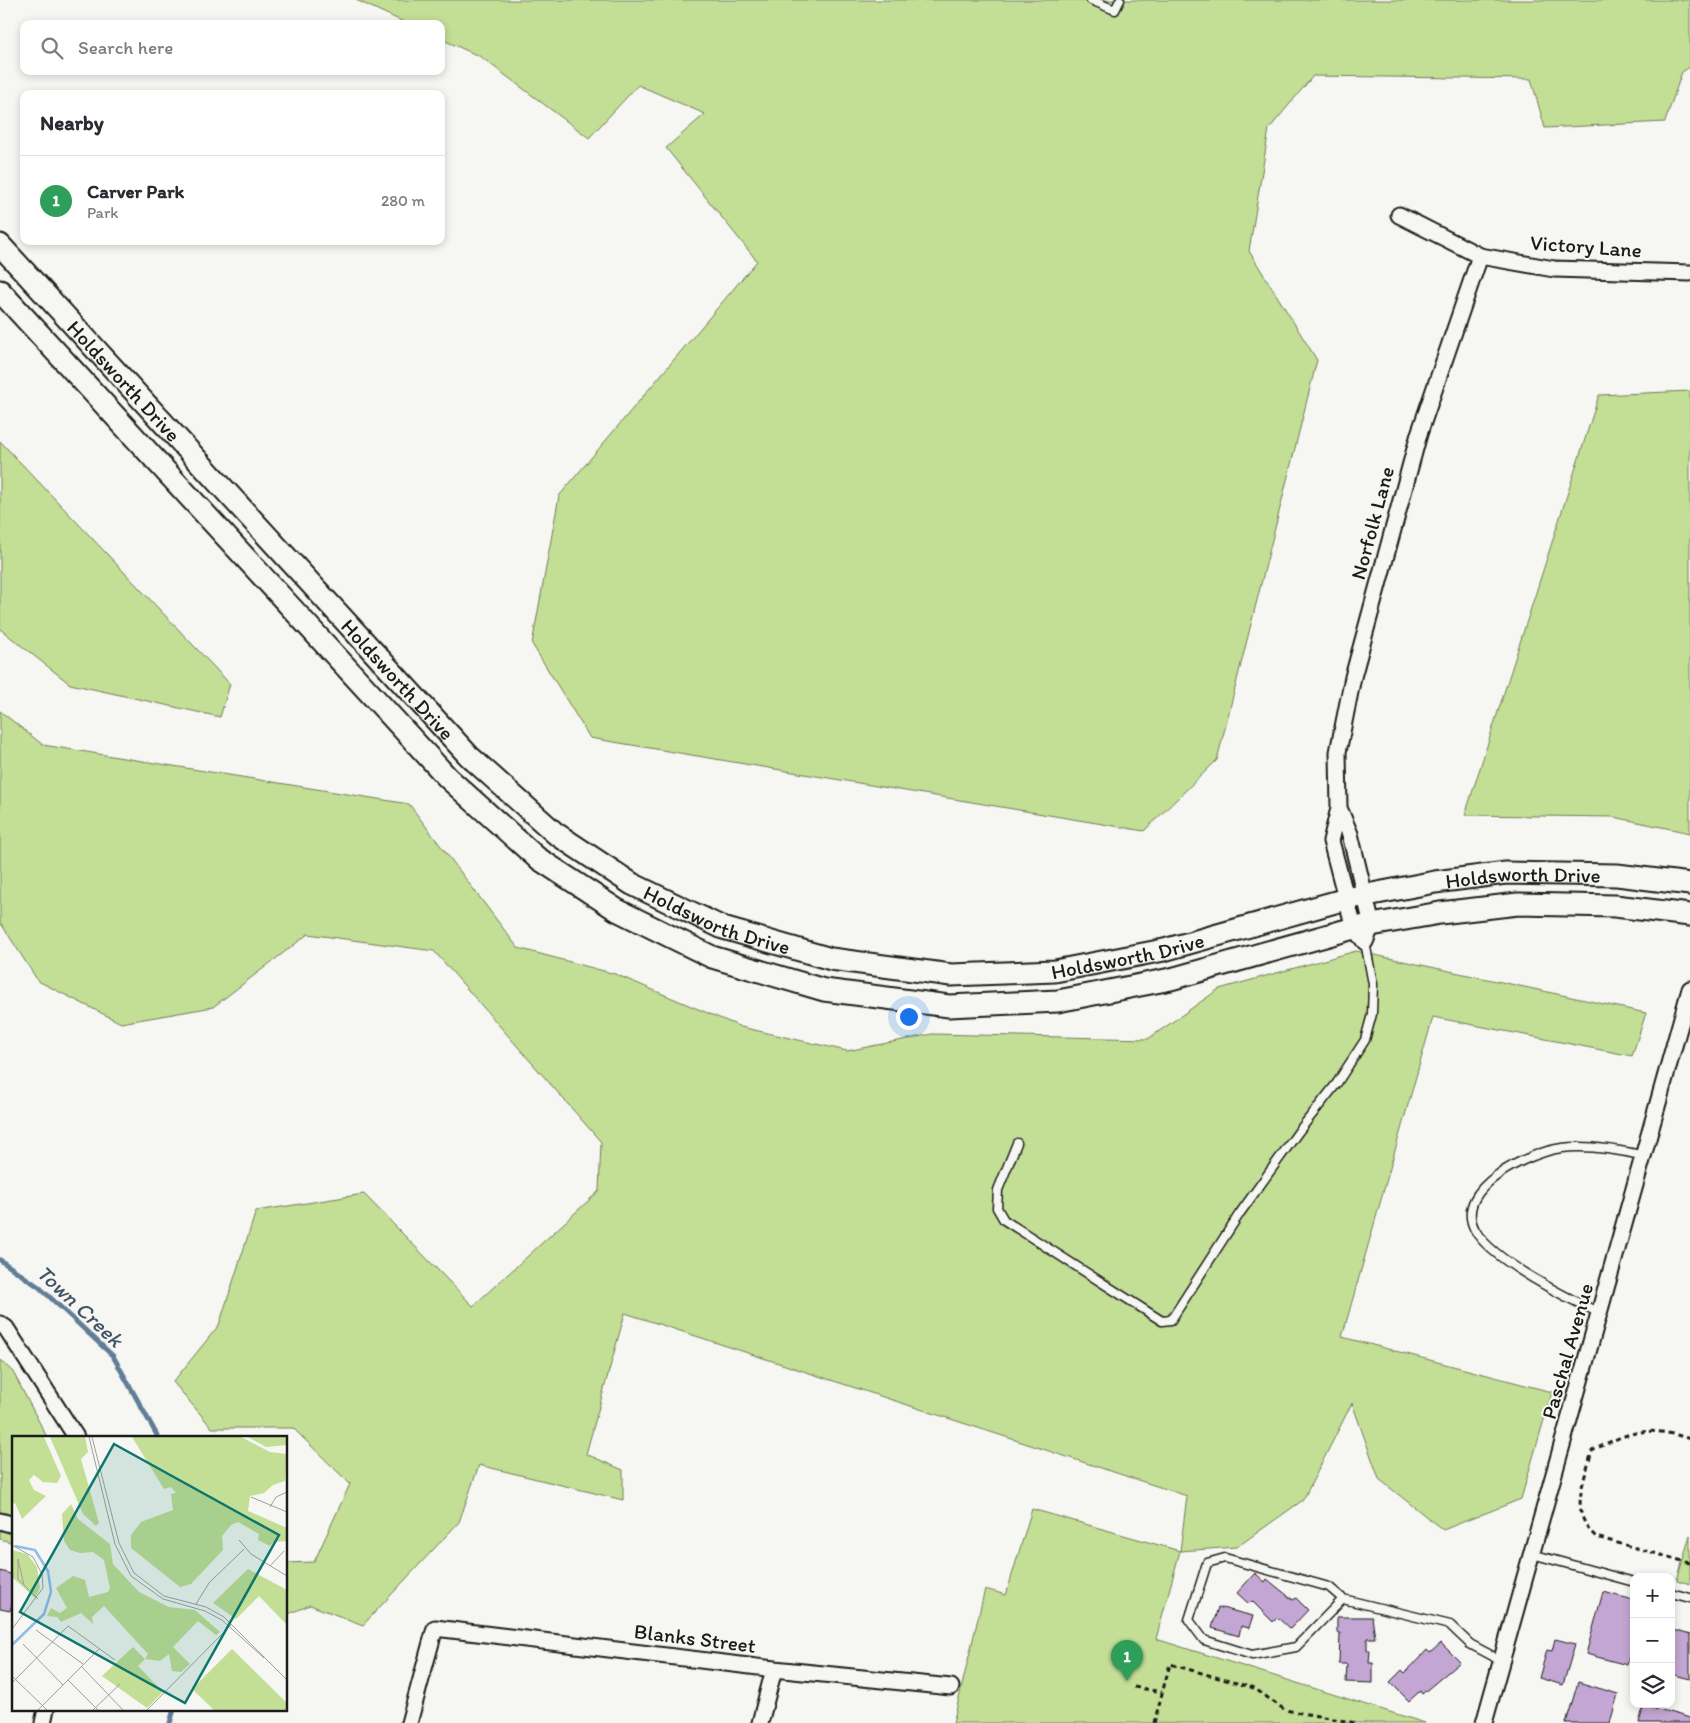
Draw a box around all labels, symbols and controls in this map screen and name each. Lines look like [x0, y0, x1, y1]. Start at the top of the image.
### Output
search box [20, 20, 445, 75]
icon: search [38, 34, 66, 62]
text: Search here [78, 36, 173, 59]
text: Nearby [40, 110, 104, 135]
text: Carver Park [87, 180, 184, 203]
text: 1 [52, 191, 60, 210]
text: 280 m [381, 191, 425, 210]
text: Park [87, 203, 118, 222]
street label: Victory Lane [1529, 230, 1643, 262]
street label: Holdsworth Drive [63, 315, 186, 446]
street label: Norfolk Lane [1345, 464, 1399, 582]
street label: Holdsworth Drive [336, 613, 460, 745]
street label: Holdsworth Drive [1444, 860, 1601, 893]
street label: Holdsworth Drive [640, 879, 793, 959]
street label: Holdsworth Drive [1049, 927, 1207, 984]
your location [896, 1004, 922, 1030]
water label: Town Creek [31, 1259, 130, 1354]
street label: Paschal Avenue [1536, 1280, 1598, 1422]
inset map [12, 1436, 288, 1710]
map controls [1630, 1573, 1675, 1708]
button: + [1630, 1573, 1675, 1618]
street label: Blanks Street [633, 1618, 757, 1658]
button: − [1630, 1618, 1675, 1663]
pin: 1 [1111, 1640, 1143, 1681]
button: layers [1630, 1663, 1675, 1708]

